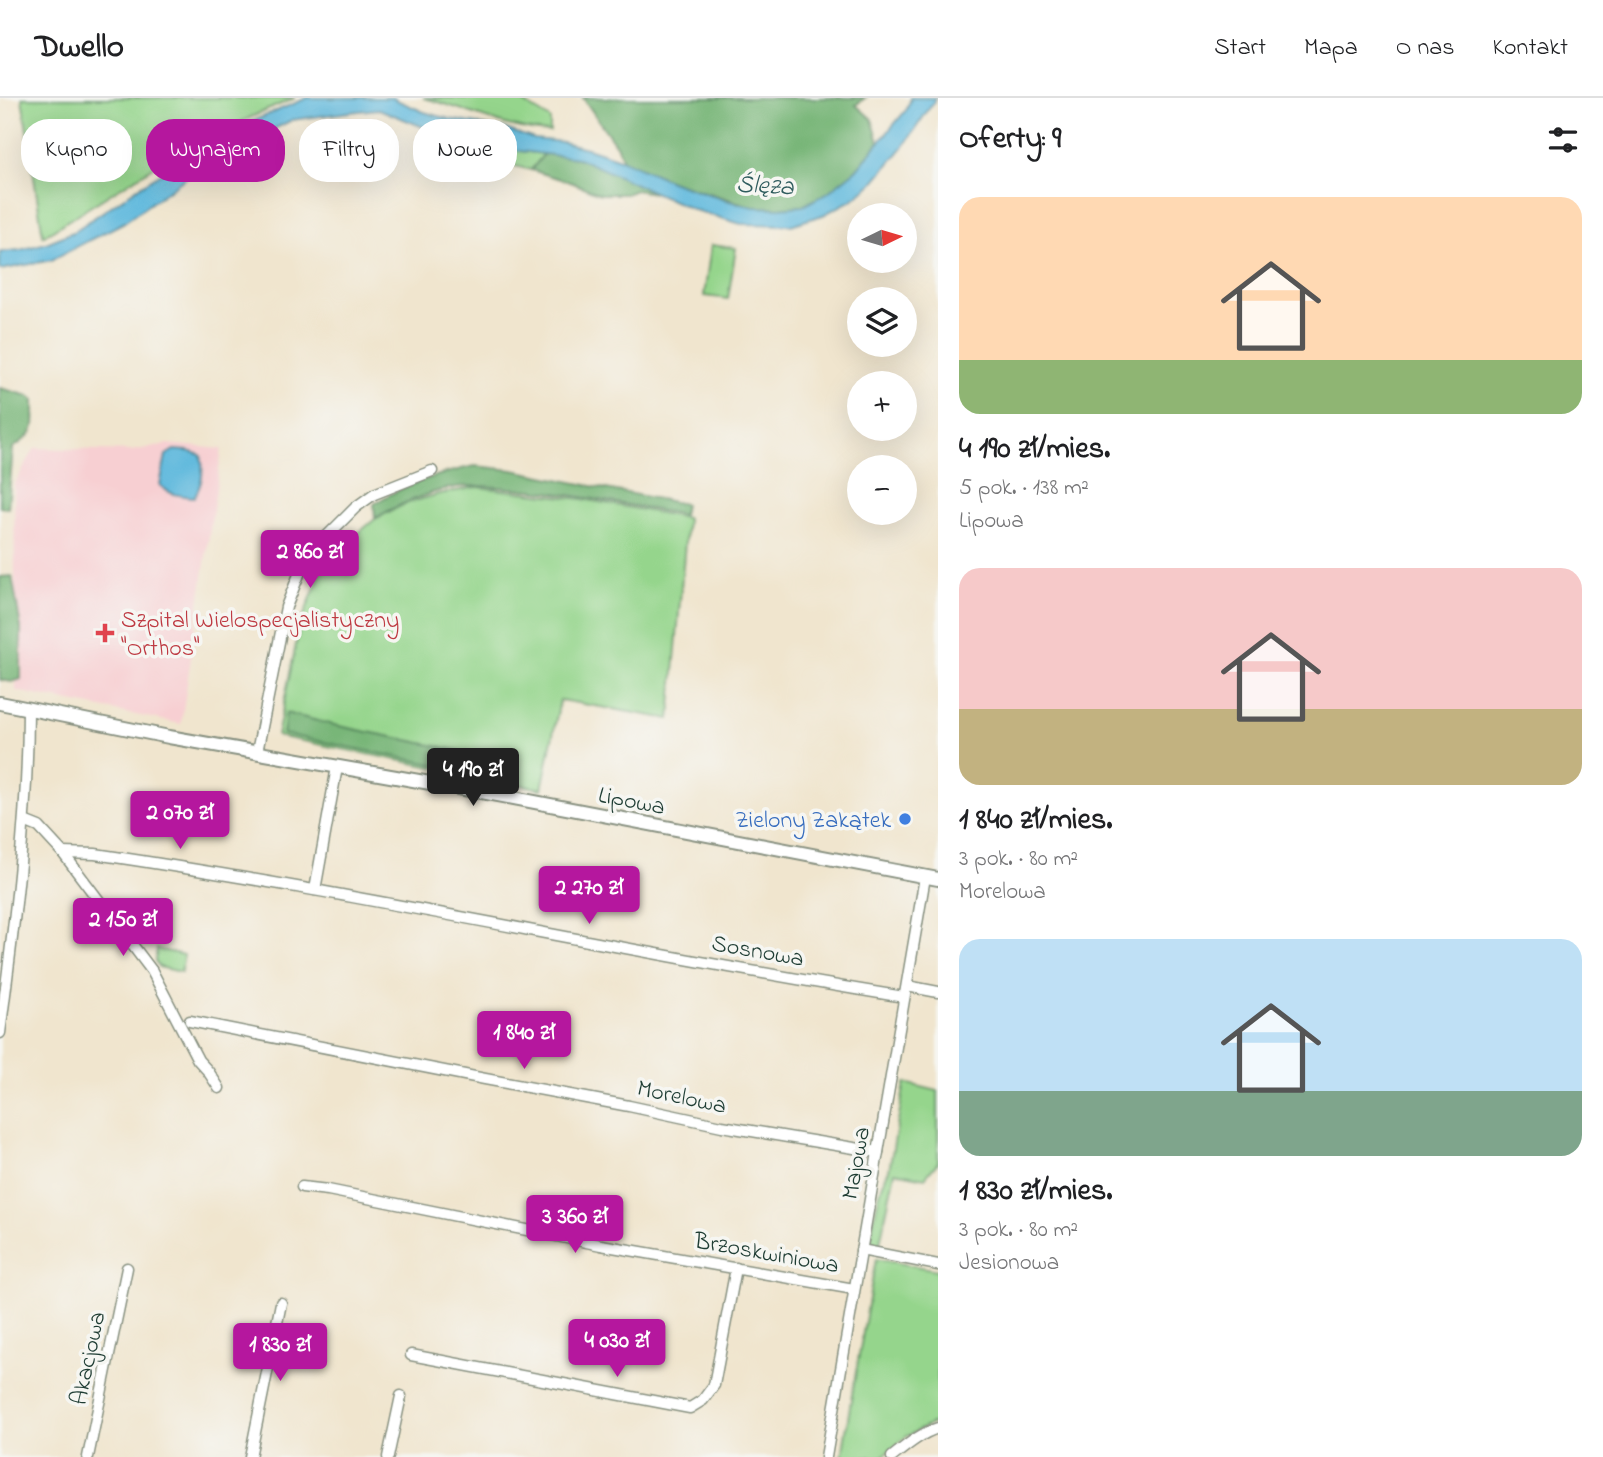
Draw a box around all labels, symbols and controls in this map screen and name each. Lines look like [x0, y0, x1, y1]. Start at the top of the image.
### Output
text: Dwello [35, 24, 124, 72]
text: Start [1214, 31, 1266, 66]
text: Mapa [1304, 31, 1358, 66]
text: O nas [1396, 31, 1454, 66]
text: Kontakt [1492, 31, 1568, 66]
text: Oferty: 9 [959, 118, 1061, 162]
chip: Kupno [21, 119, 132, 182]
chip: Wynajem [146, 119, 285, 182]
chip: Filtry [299, 119, 399, 182]
chip: Nowe [413, 119, 517, 182]
icon: filters [1544, 121, 1582, 159]
water label: Ślęza [735, 167, 796, 208]
north arrow [847, 203, 917, 273]
map controls [847, 203, 917, 525]
icon: home [1208, 243, 1334, 369]
button: layers [847, 287, 917, 357]
button: + [847, 371, 917, 441]
text: 4 190 zł/mies. [959, 428, 1110, 472]
button: − [847, 455, 917, 525]
text: 5 pok. · 138 m² [959, 472, 1089, 505]
text: Lipowa [959, 505, 1024, 538]
pin: 2 860 zł [238, 531, 382, 590]
text: 2 860 zł [277, 536, 343, 569]
place label: Szpital Wielospecjalistyczny "Orthos" [121, 604, 399, 667]
icon: home [1208, 614, 1334, 740]
marker: Szpital Wielospecjalistyczny "Orthos" [95, 623, 115, 643]
pin: 4 190 zł [401, 748, 545, 808]
text: 4 190 zł [443, 754, 503, 787]
street label: Lipowa [595, 779, 668, 826]
pin: 2 070 zł [108, 792, 252, 851]
text: 2 070 zł [146, 797, 214, 830]
text: 1 840 zł/mies. [959, 799, 1112, 843]
place label: Zielony Zakątek [735, 804, 891, 840]
marker: Zielony Zakątek [897, 811, 913, 827]
text: 3 pok. · 80 m² [959, 843, 1078, 876]
pin: 2 270 zł [517, 866, 661, 926]
text: 2 270 zł [555, 872, 623, 905]
text: Morelowa [959, 876, 1046, 909]
pin: 2 150 zł [51, 898, 195, 958]
text: 2 150 zł [89, 904, 157, 937]
street label: Sosnowa [709, 927, 806, 978]
icon: home [1208, 985, 1334, 1111]
pin: 1 840 zł [452, 1012, 596, 1071]
text: 1 840 zł [493, 1017, 555, 1050]
street label: Morelowa [634, 1072, 729, 1125]
street label: Majowa [834, 1124, 881, 1203]
text: 1 830 zł/mies. [959, 1170, 1112, 1214]
pin: 3 360 zł [503, 1196, 647, 1255]
text: 3 360 zł [542, 1201, 608, 1234]
text: 3 pok. · 80 m² [959, 1214, 1078, 1247]
street label: Brzoskwiniowa [691, 1224, 842, 1284]
text: Jesionowa [959, 1247, 1059, 1280]
street label: Akacjowa [62, 1308, 116, 1409]
pin: 4 030 zł [545, 1320, 689, 1379]
pin: 1 830 zł [208, 1324, 352, 1383]
text: 4 030 zł [584, 1325, 650, 1358]
text: 1 830 zł [249, 1329, 311, 1362]

